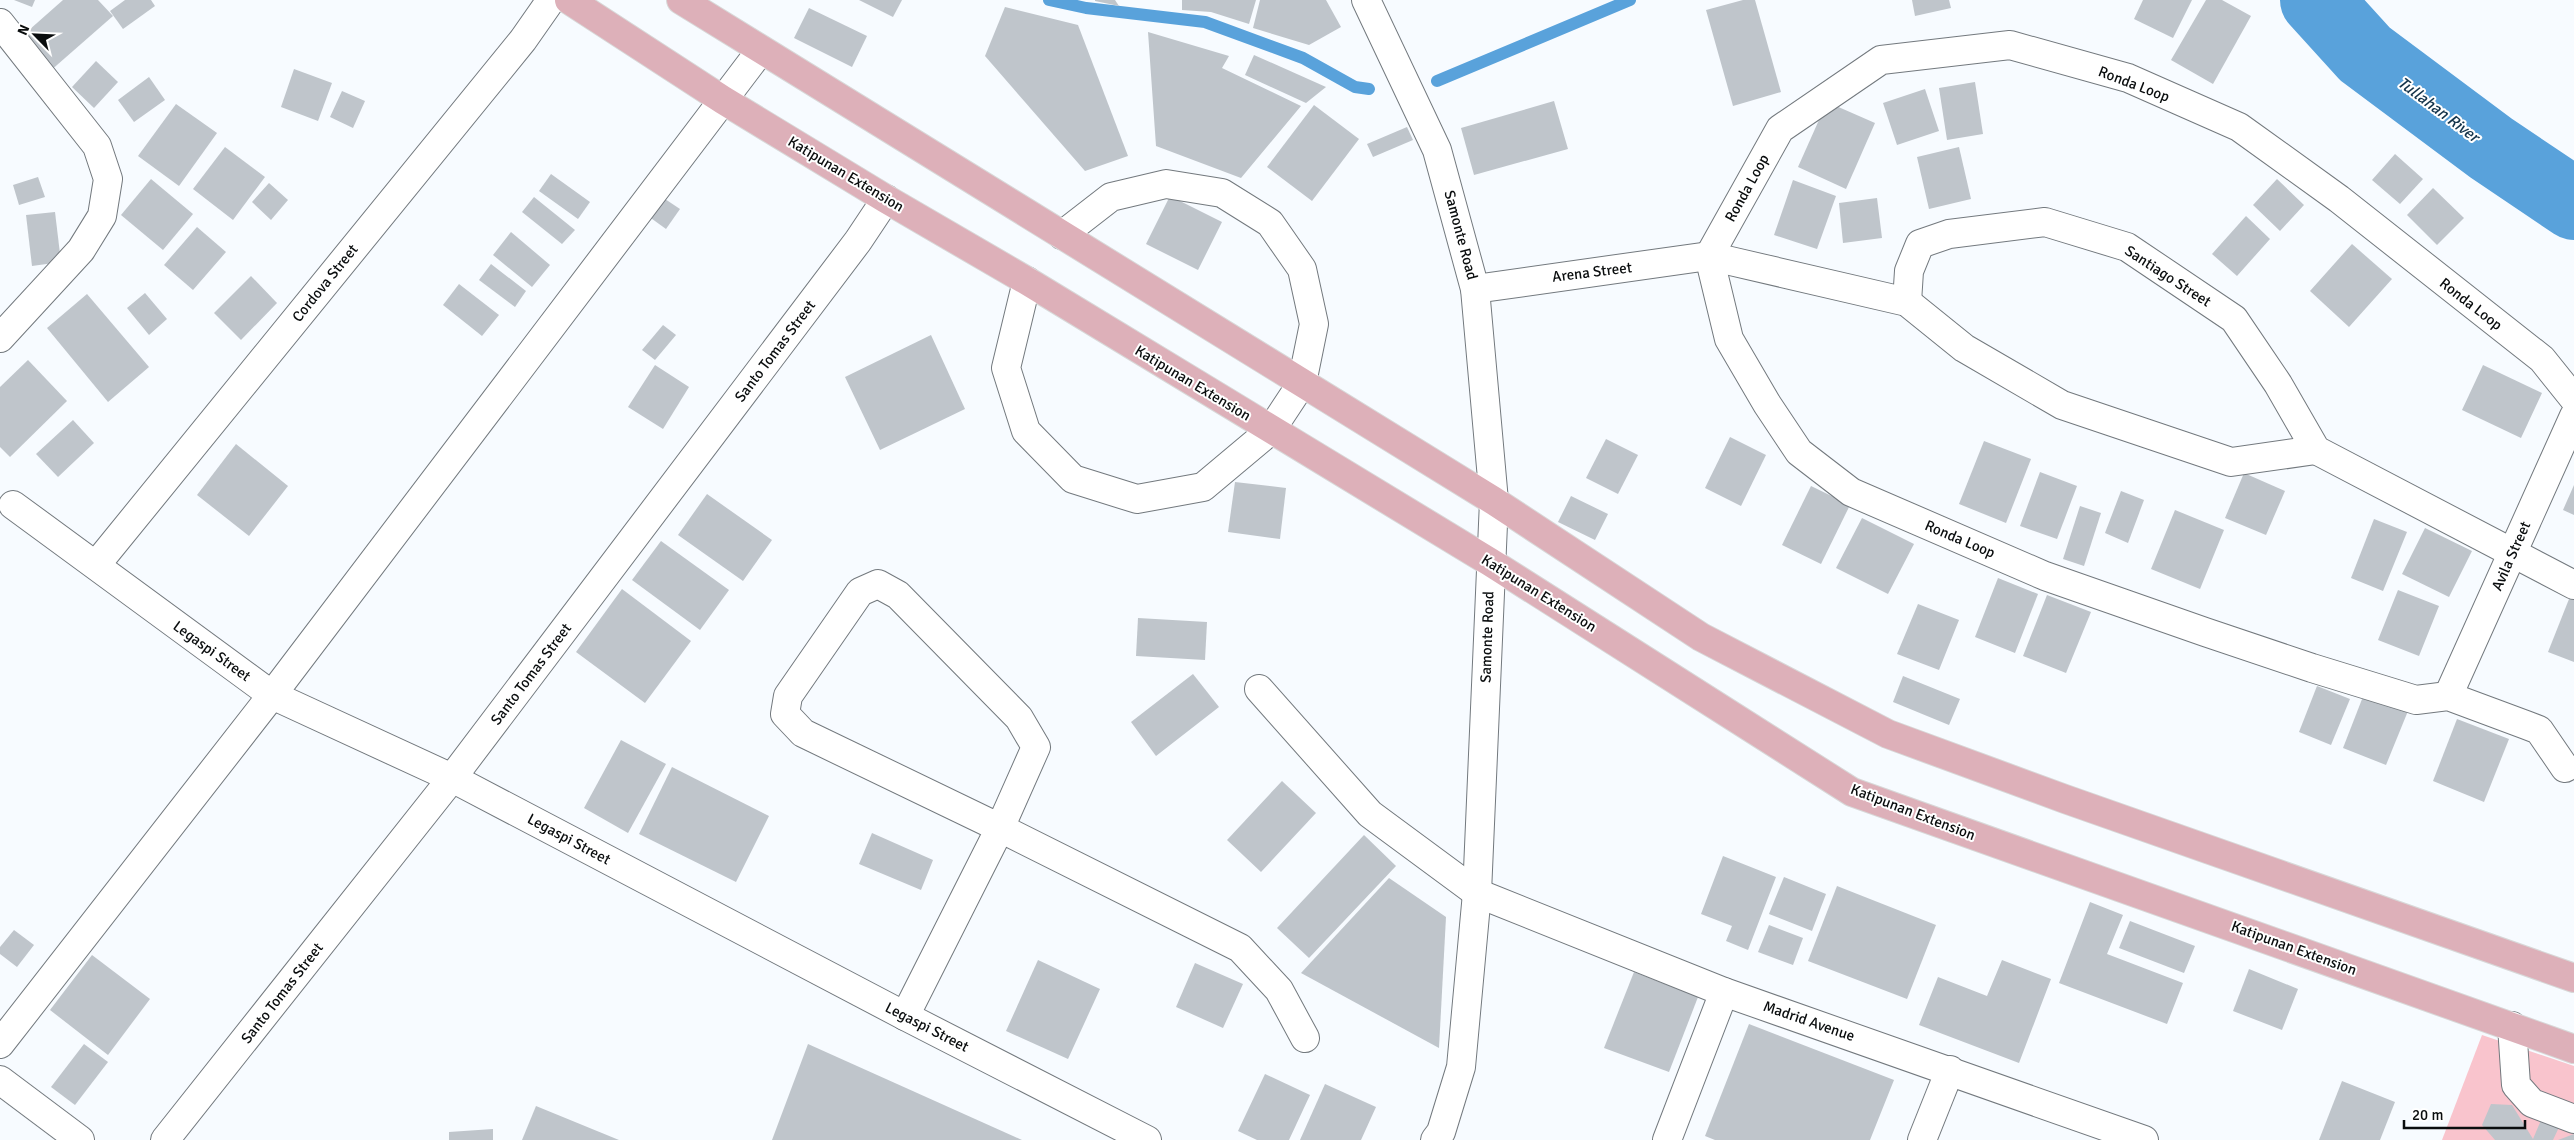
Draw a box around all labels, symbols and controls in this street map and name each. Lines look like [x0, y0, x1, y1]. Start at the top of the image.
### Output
north arrow [10, 10, 60, 60]
text: N [14, 22, 33, 38]
street label: Ronda Loop [2096, 62, 2172, 106]
water label: Tullahan River [2394, 73, 2485, 148]
street label: Katipunan Extension [785, 132, 907, 216]
street label: Ronda Loop [1721, 151, 1773, 225]
street label: Samonte Road [1440, 188, 1482, 282]
street label: Cordova Street [288, 241, 362, 325]
street label: Santiago Street [2121, 241, 2215, 311]
street label: Arena Street [1551, 258, 1633, 286]
street label: Ronda Loop [2436, 274, 2506, 334]
street label: Santo Tomas Street [731, 297, 819, 405]
street label: Katipunan Extension [1132, 341, 1254, 425]
street label: Ronda Loop [1922, 516, 1998, 562]
street label: Avila Street [2488, 519, 2534, 593]
street label: Katipunan Extension [1478, 550, 1600, 636]
street label: Samonte Road [1476, 591, 1498, 683]
street label: Legaspi Street [170, 617, 254, 685]
street label: Santo Tomas Street [487, 620, 575, 728]
street label: Katipunan Extension [1848, 780, 1978, 844]
street label: Legaspi Street [524, 810, 614, 868]
street label: Katipunan Extension [2229, 917, 2359, 979]
street label: Santo Tomas Street [237, 939, 327, 1047]
street label: Madrid Avenue [1761, 997, 1857, 1045]
street label: Legaspi Street [882, 998, 972, 1056]
scale bar [2404, 1098, 2525, 1130]
text: 20 m [2412, 1106, 2443, 1124]

